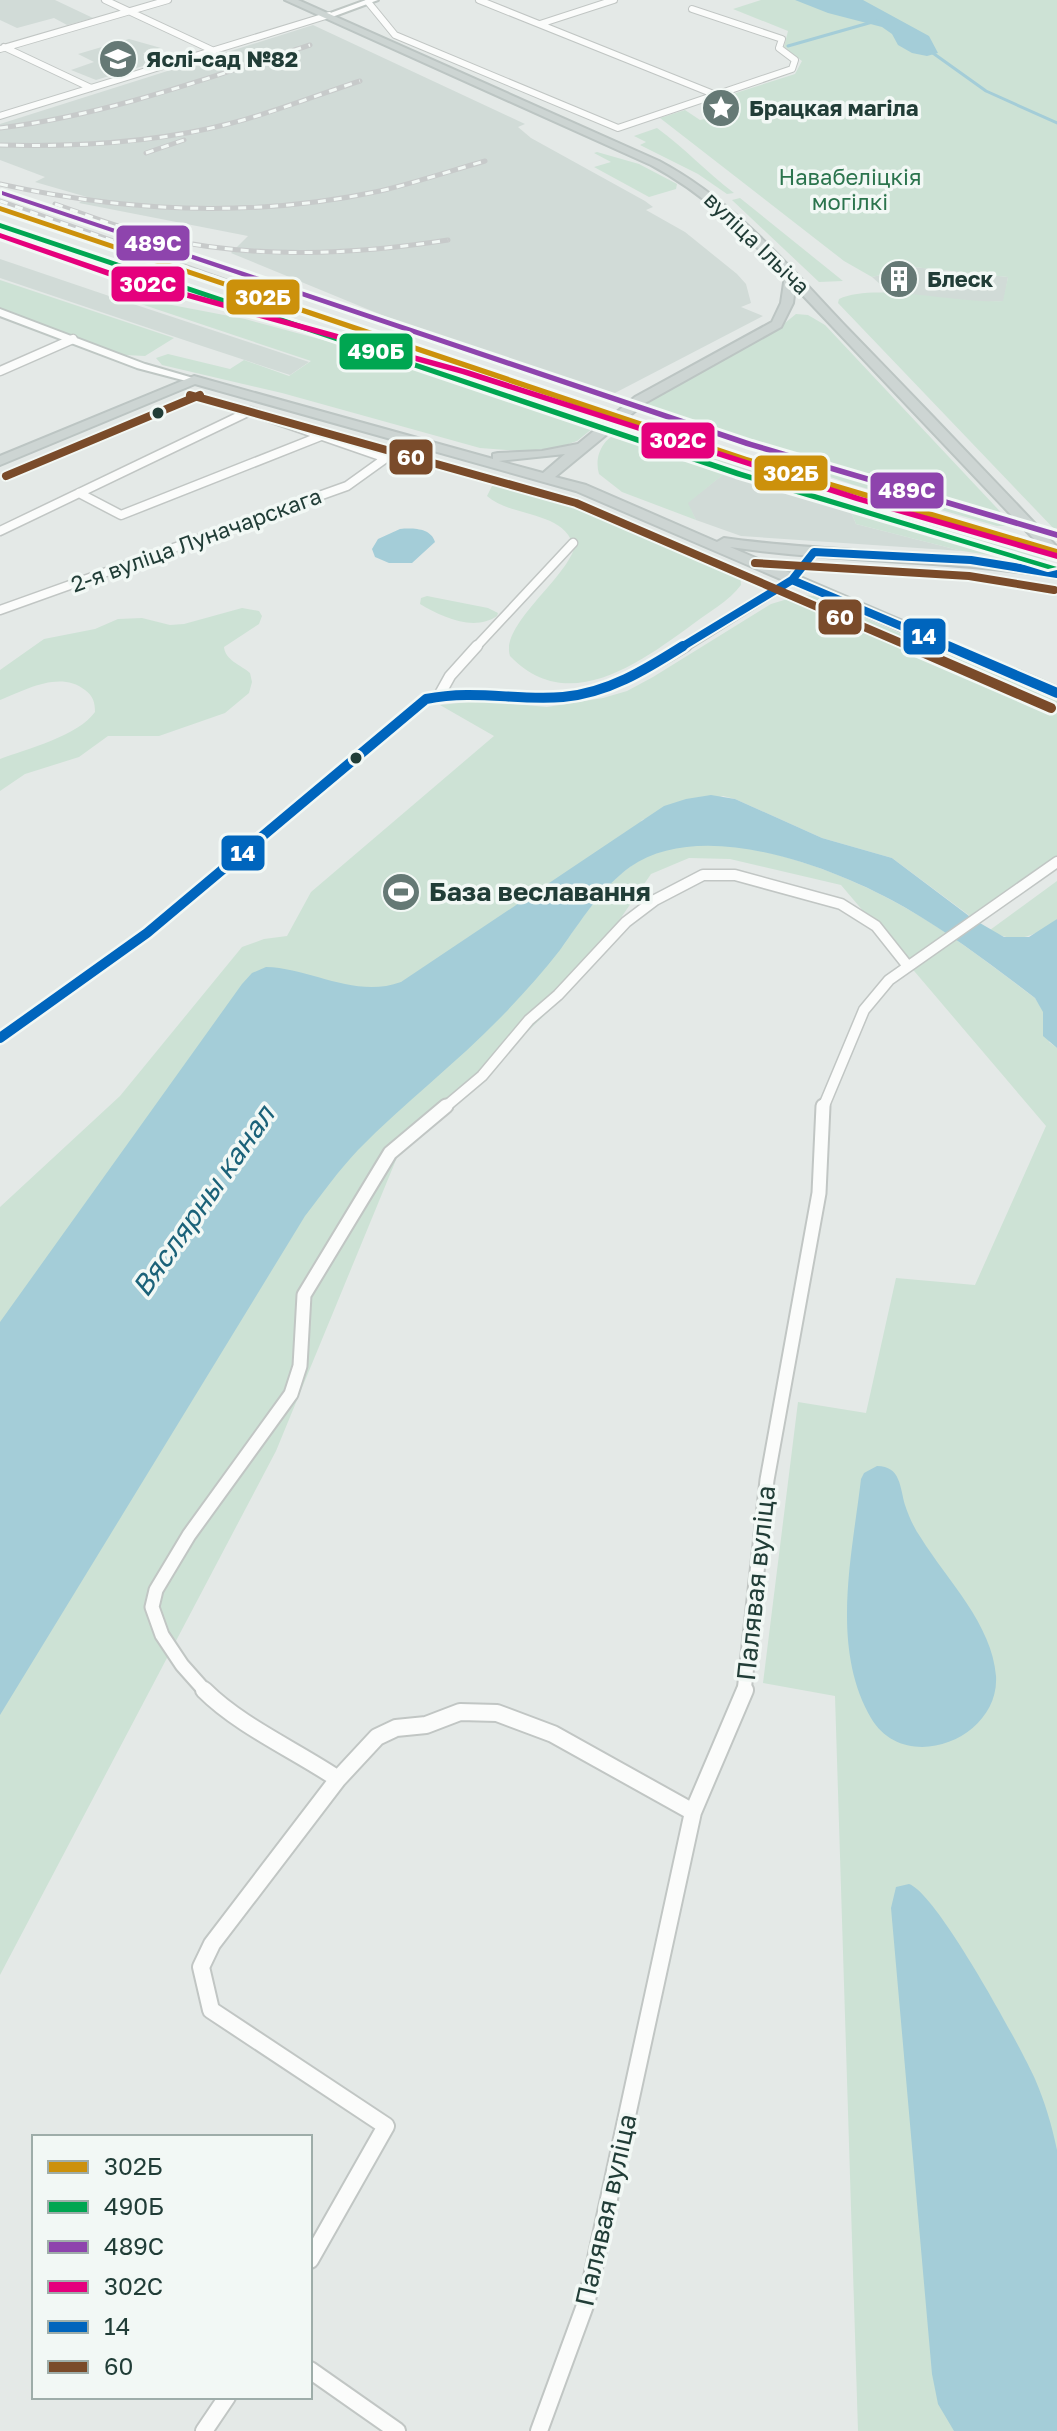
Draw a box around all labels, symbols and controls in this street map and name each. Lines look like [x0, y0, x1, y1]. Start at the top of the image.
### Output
school or university icon: Яслі-сад №82 [97, 38, 139, 80]
place label: Яслі-сад №82 [146, 45, 298, 72]
place icon: Брацкая магіла [700, 87, 742, 129]
place label: Брацкая магіла [749, 94, 918, 121]
park label: Навабеліцкія могілкі [778, 163, 922, 215]
street label: вуліца Ільіча [699, 186, 816, 300]
line badge: 489С [115, 224, 191, 262]
text: 489С [124, 229, 182, 256]
building icon: Блеск [878, 258, 920, 300]
line badge: 302С [110, 265, 186, 303]
place label: Блеск [927, 265, 993, 292]
text: 302С [120, 270, 176, 297]
line badge: 302Б [225, 278, 301, 316]
text: 302Б [235, 283, 291, 310]
line badge: 490Б [338, 332, 414, 371]
text: 490Б [348, 337, 405, 364]
unlabelled marker [150, 405, 166, 421]
line badge: 302С [640, 421, 716, 460]
text: 302С [650, 426, 706, 453]
line badge: 60 [388, 438, 434, 476]
text: 60 [397, 443, 425, 470]
line badge: 302Б [753, 454, 829, 492]
text: 302Б [763, 459, 819, 486]
line badge: 489С [869, 471, 945, 510]
text: 489С [878, 476, 936, 503]
street label: 2-я вуліца Луначарскага [67, 482, 325, 597]
line badge: 60 [817, 598, 863, 636]
text: 60 [826, 603, 854, 630]
line badge: 14 [902, 617, 947, 656]
text: 14 [911, 622, 937, 649]
unlabelled marker [348, 750, 364, 766]
line badge: 14 [220, 834, 266, 872]
text: 14 [230, 839, 256, 866]
sports icon: База веславання [380, 871, 422, 913]
place label: База веславання [429, 876, 651, 907]
water label: Вяслярны канал [125, 1098, 281, 1302]
street label: Палявая вуліца [730, 1484, 781, 1682]
street label: Палявая вуліца [568, 2111, 643, 2309]
legend [32, 2135, 312, 2399]
text: 302Б [104, 2151, 163, 2180]
text: 490Б [104, 2191, 164, 2220]
text: 489С [104, 2231, 164, 2260]
text: 302С [104, 2271, 163, 2300]
text: 14 [104, 2311, 130, 2340]
text: 60 [104, 2351, 133, 2380]

